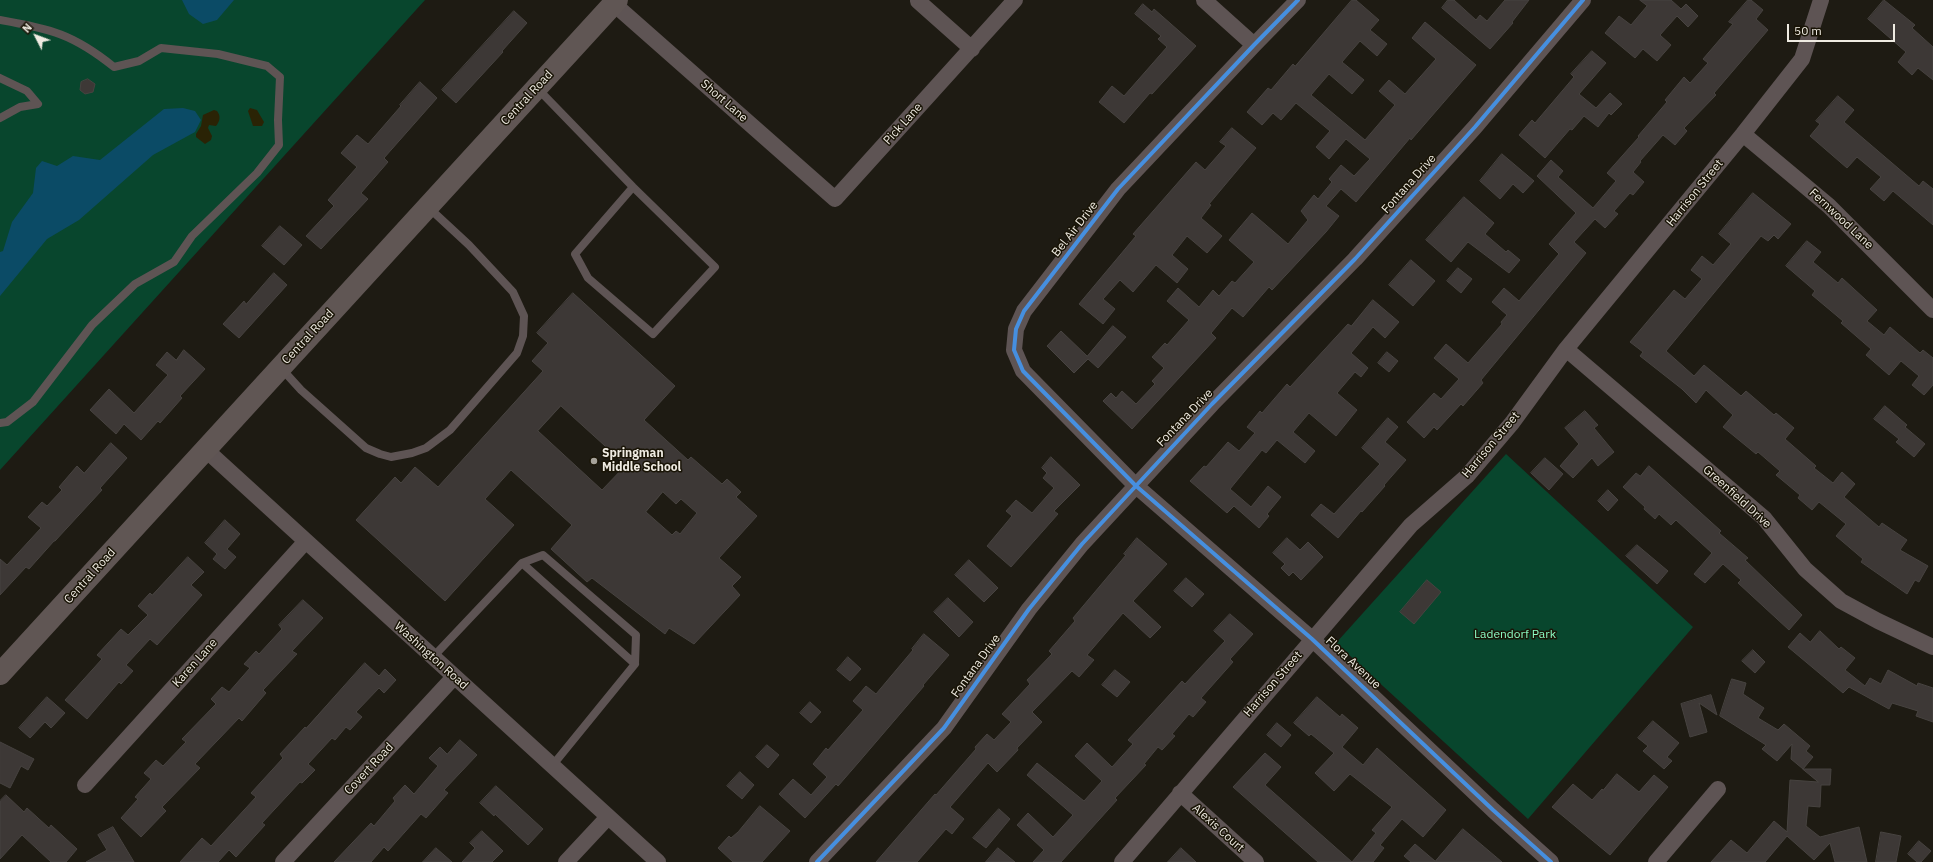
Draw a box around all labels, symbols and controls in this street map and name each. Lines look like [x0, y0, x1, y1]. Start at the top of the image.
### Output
north arrow [16, 16, 56, 56]
scale bar [1789, 16, 1897, 42]
text: N [19, 20, 35, 36]
text: 50 m [1794, 23, 1822, 38]
street label: Central Road [498, 68, 556, 128]
street label: Short Lane [697, 77, 751, 125]
street label: Pick Lane [880, 100, 926, 148]
street label: Fontana Drive [1379, 152, 1439, 216]
street label: Harrison Street [1664, 157, 1726, 229]
street label: Fernwood Lane [1806, 186, 1876, 252]
street label: Bel Air Drive [1049, 198, 1101, 260]
street label: Central Road [279, 307, 337, 367]
street label: Fontana Drive [1154, 386, 1216, 450]
street label: Harrison Street [1459, 409, 1523, 481]
place label: Springman Middle School [602, 447, 681, 475]
marker: Springman Middle School [589, 456, 599, 466]
street label: Greenfield Drive [1700, 463, 1774, 531]
street label: Central Road [61, 545, 119, 607]
street label: Washington Road [391, 619, 471, 693]
park label: Ladendorf Park [1474, 628, 1556, 642]
street label: Fontana Drive [948, 632, 1004, 700]
street label: Flora Avenue [1322, 634, 1384, 692]
street label: Karen Lane [169, 636, 221, 690]
street label: Harrison Street [1241, 648, 1305, 720]
street label: Covert Road [341, 740, 397, 798]
street label: Alexis Court [1189, 801, 1247, 855]

